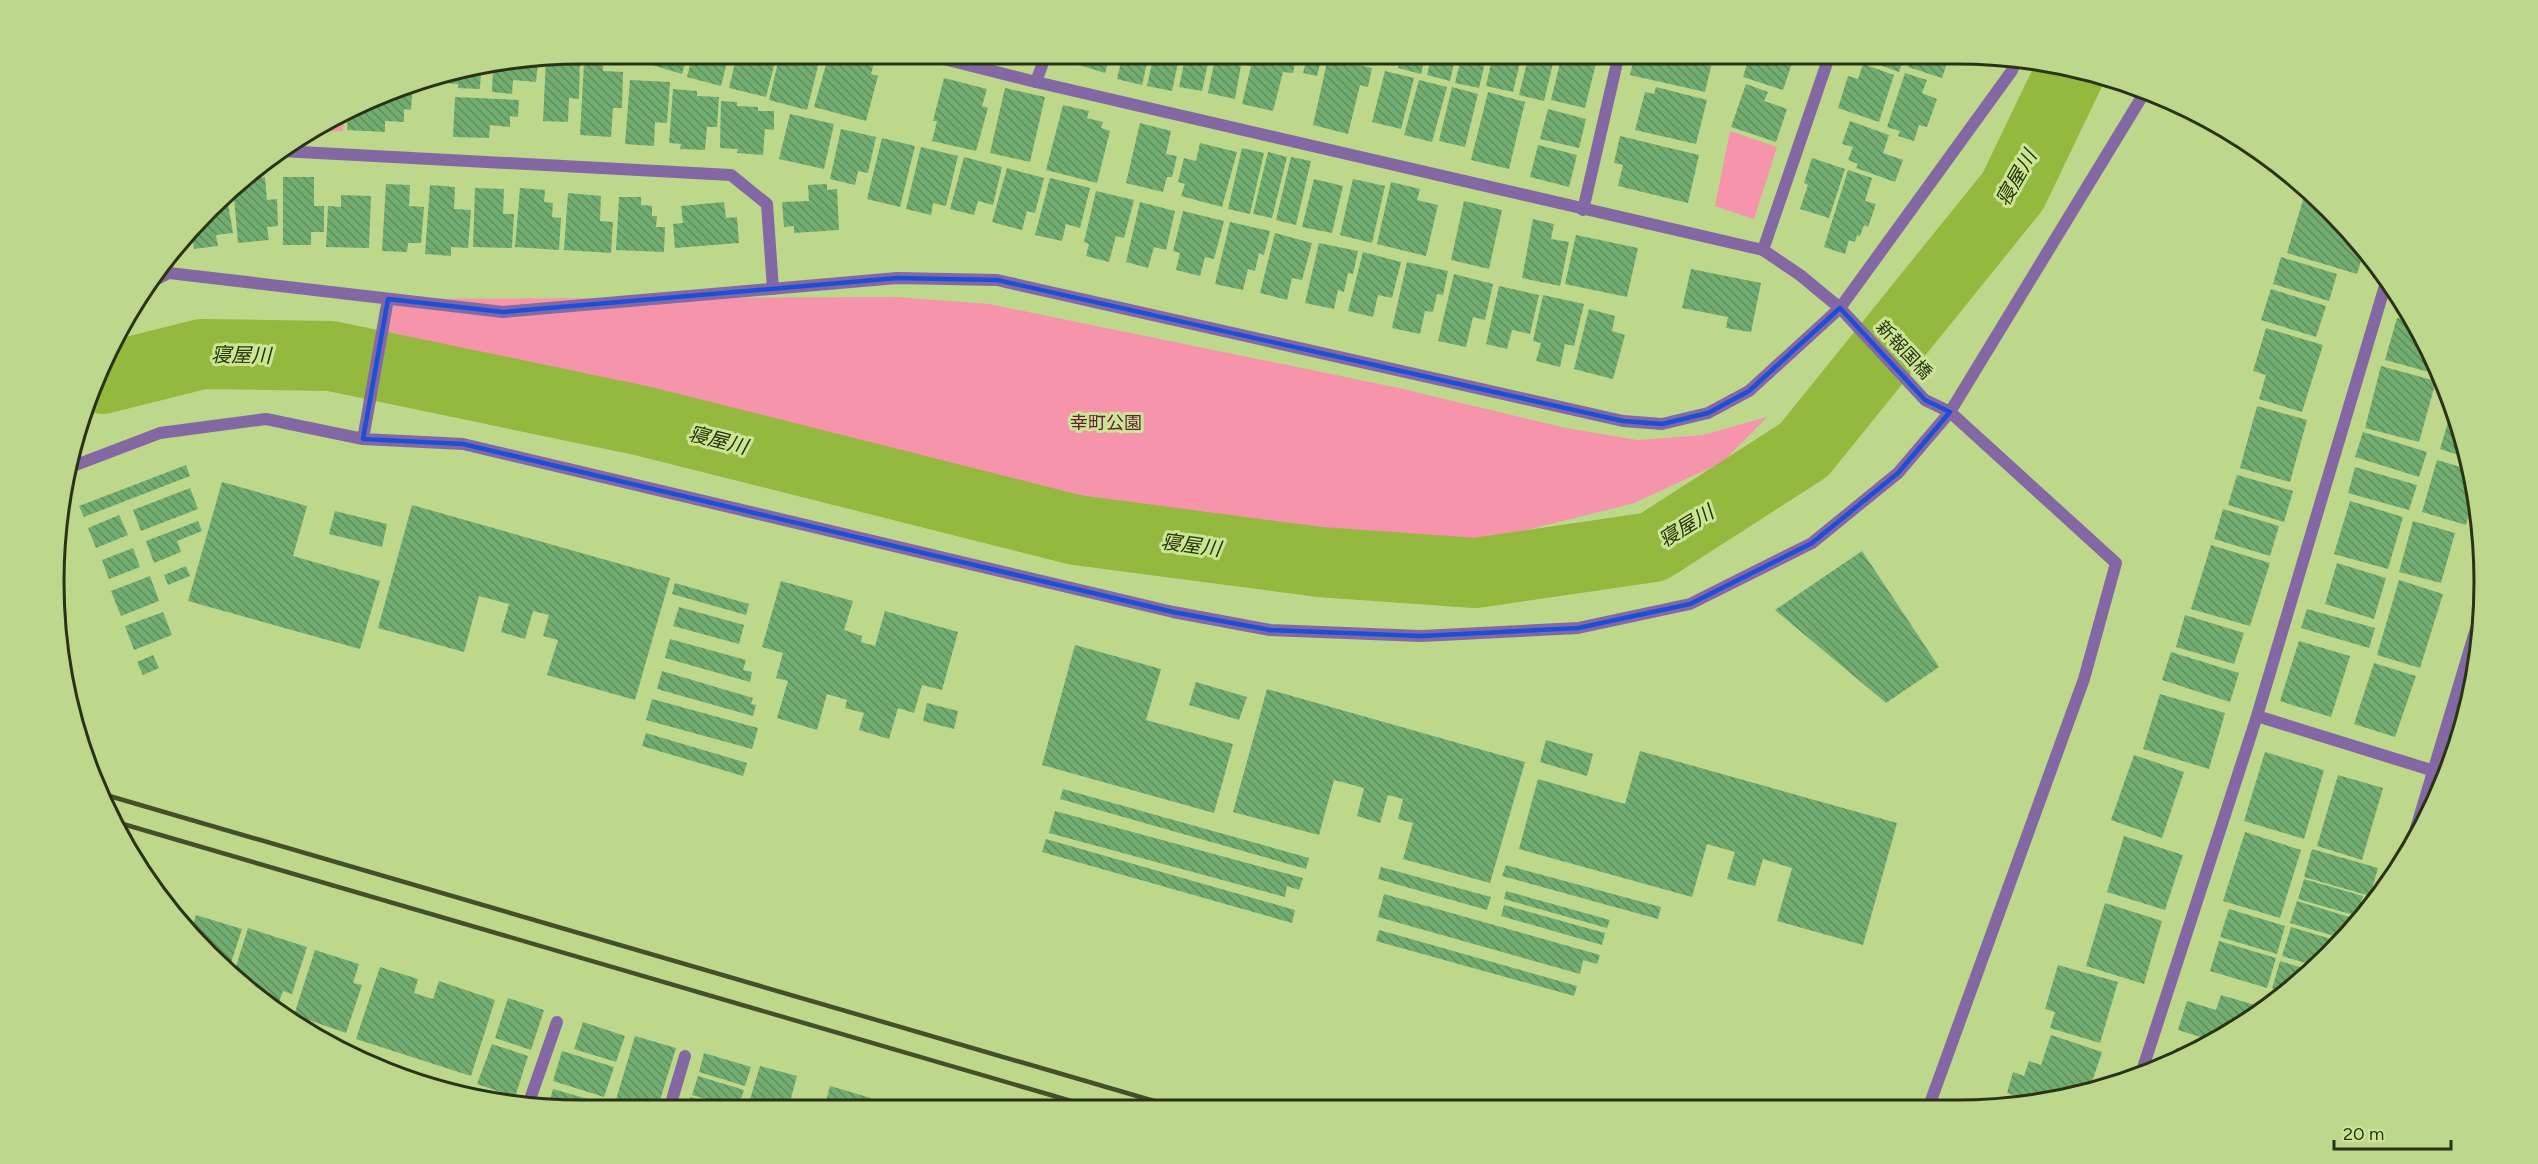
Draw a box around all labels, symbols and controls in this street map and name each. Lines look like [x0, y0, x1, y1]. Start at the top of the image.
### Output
water label: 寝屋川 [1991, 144, 2042, 210]
street label: 新報国橋 [1871, 316, 1937, 384]
water label: 寝屋川 [211, 342, 273, 368]
park label: 幸町公園 [1070, 412, 1142, 434]
water label: 寝屋川 [686, 421, 752, 459]
water label: 寝屋川 [1654, 499, 1719, 552]
water label: 寝屋川 [1160, 529, 1224, 561]
scale bar [2334, 1113, 2451, 1151]
text: 20 m [2343, 1123, 2384, 1145]

